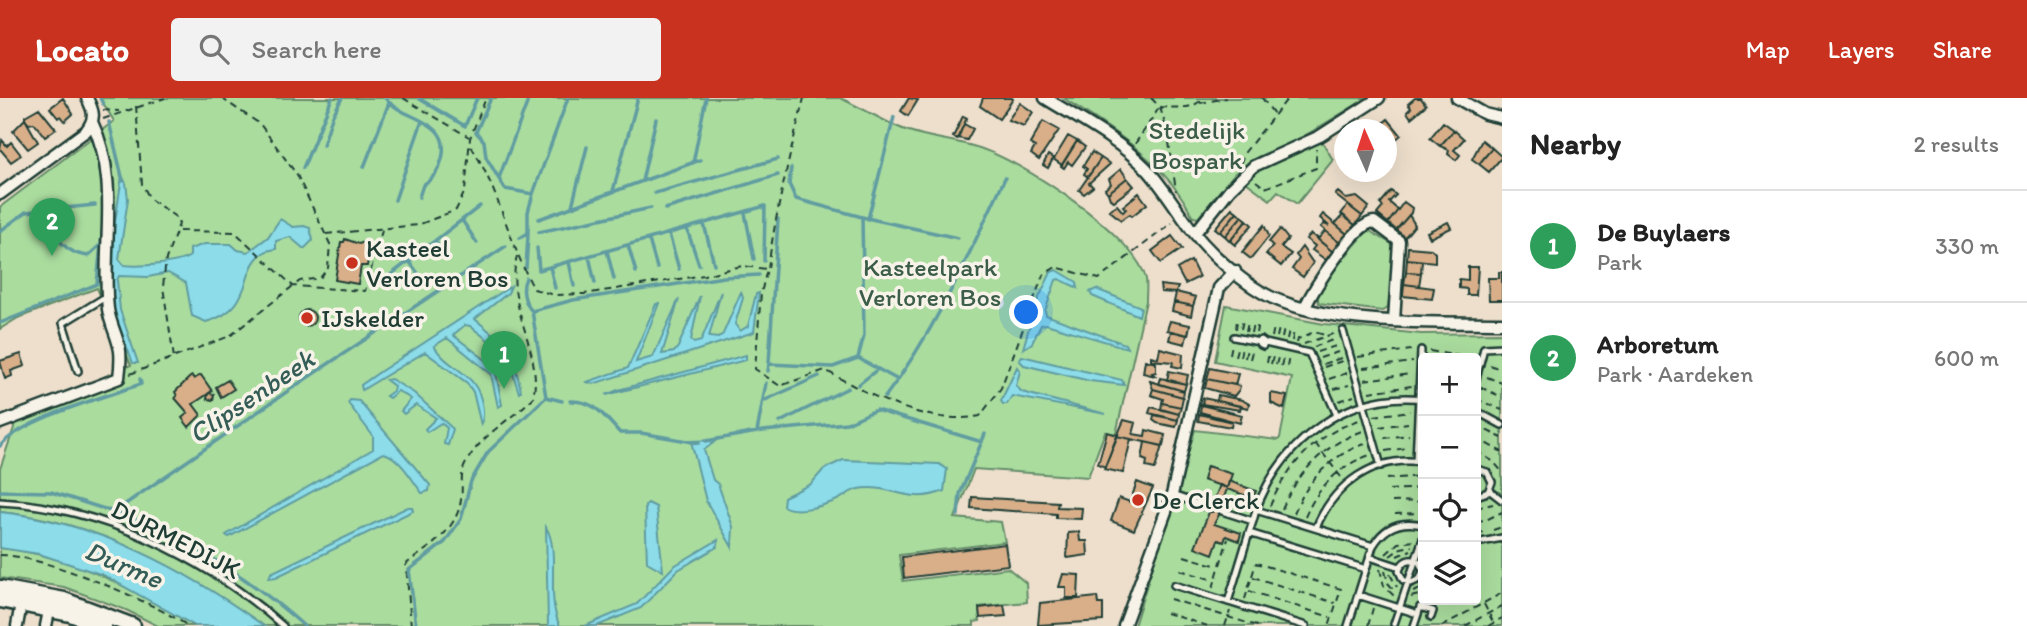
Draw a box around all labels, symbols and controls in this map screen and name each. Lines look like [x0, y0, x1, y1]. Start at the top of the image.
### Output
search box [171, 18, 661, 81]
text: Locato [35, 30, 129, 69]
icon: search [195, 30, 233, 68]
text: Search here [251, 33, 382, 65]
text: Map [1746, 35, 1790, 64]
text: Layers [1828, 35, 1895, 64]
text: Share [1933, 35, 1992, 64]
park label: Stedelijk Bospark [1149, 114, 1245, 176]
north arrow [1334, 119, 1397, 182]
text: Nearby [1530, 125, 1621, 162]
text: 2 results [1913, 130, 1999, 158]
pin: 2 [29, 198, 75, 256]
text: De Buylaers [1597, 216, 1730, 248]
place label: Kasteel Verloren Bos [366, 232, 509, 294]
text: 1 [1548, 232, 1558, 260]
text: 330 m [1935, 232, 1999, 260]
text: Park [1597, 248, 1642, 276]
park label: Kasteelpark Verloren Bos [859, 251, 1001, 313]
marker: Kasteel Verloren Bos [344, 255, 360, 271]
your location [1009, 295, 1043, 329]
place label: IJskelder [321, 302, 424, 334]
marker: IJskelder [299, 310, 315, 326]
text: Arboretum [1597, 328, 1719, 360]
pin: 1 [481, 331, 527, 389]
water label: Clipsenbeek [182, 341, 322, 450]
text: 2 [1547, 344, 1559, 372]
text: 600 m [1934, 344, 1999, 372]
map controls [1418, 353, 1481, 605]
button: + [1418, 353, 1481, 416]
text: Park · Aardeken [1597, 360, 1753, 388]
button: − [1418, 416, 1481, 479]
button: locate [1418, 479, 1481, 542]
place label: De Clerck [1152, 484, 1260, 516]
marker: De Clerck [1130, 492, 1146, 508]
street label: DURMEDIJK [106, 493, 246, 585]
water label: Durme [80, 533, 169, 596]
button: layers [1418, 542, 1481, 605]

